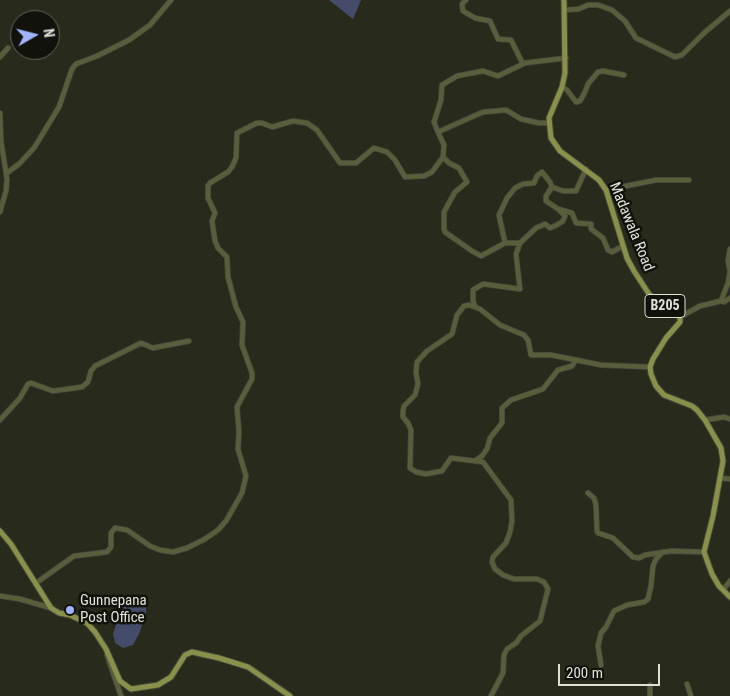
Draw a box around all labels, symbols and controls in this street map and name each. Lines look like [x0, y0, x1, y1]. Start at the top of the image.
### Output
north arrow [10, 10, 60, 60]
text: N [40, 28, 57, 38]
street label: Madawala Road [605, 180, 657, 274]
road number: B205 [645, 294, 685, 318]
place label: Gunnepana Post Office [80, 592, 147, 627]
marker: Gunnepana Post Office [64, 604, 76, 616]
scale bar [560, 654, 662, 686]
text: 200 m [566, 664, 603, 682]

